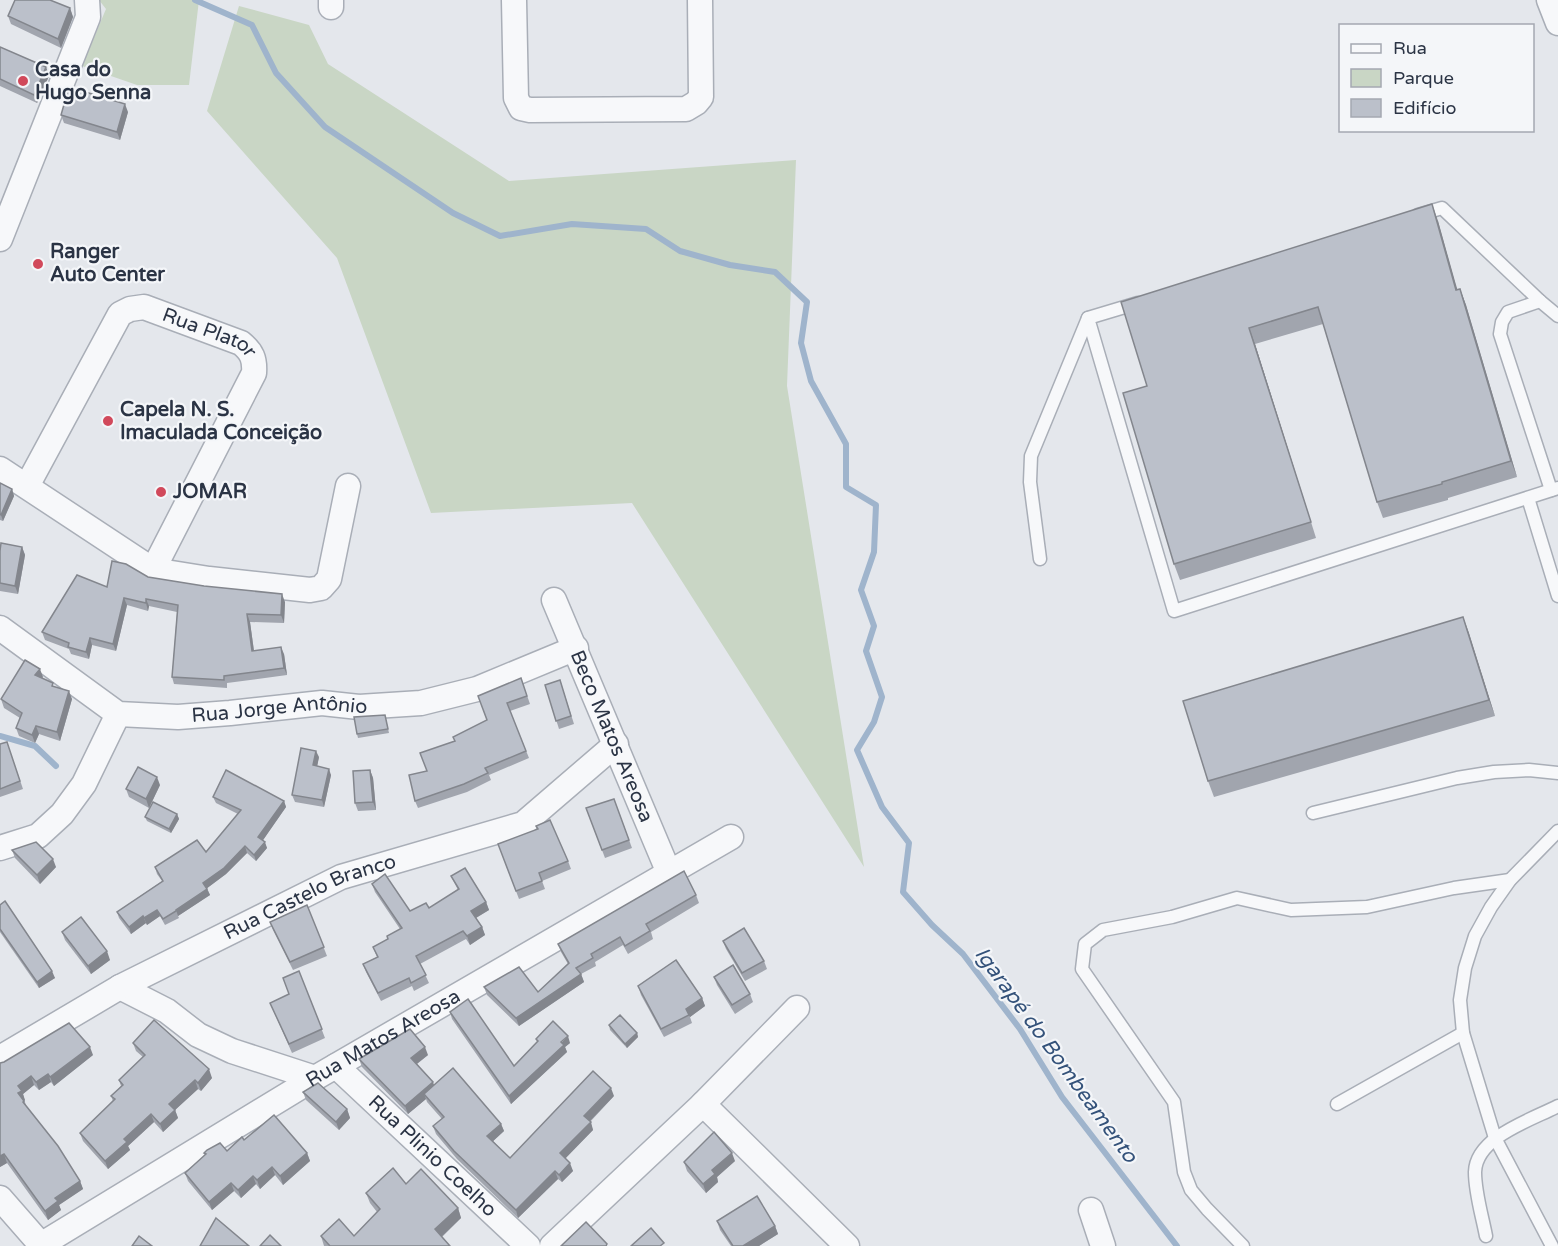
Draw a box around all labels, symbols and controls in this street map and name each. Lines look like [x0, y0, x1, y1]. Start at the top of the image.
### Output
legend [1339, 24, 1534, 132]
text: Rua [1393, 37, 1427, 59]
place label: Casa do Hugo Senna [35, 58, 151, 105]
text: Parque [1393, 67, 1454, 89]
marker: Casa do Hugo Senna [16, 74, 30, 88]
text: Edifício [1393, 97, 1457, 119]
place label: Ranger Auto Center [50, 240, 165, 287]
marker: Ranger Auto Center [31, 257, 45, 271]
street label: Rua Plator [159, 303, 262, 362]
place label: Capela N. S. Imaculada Conceição [120, 398, 322, 445]
marker: Capela N. S. Imaculada Conceição [101, 414, 115, 428]
place label: JOMAR [172, 480, 247, 504]
marker: JOMAR [154, 485, 168, 499]
street label: Beco Matos Areosa [565, 647, 658, 826]
street label: Rua Jorge Antônio [191, 691, 368, 728]
street label: Rua Castelo Branco [220, 850, 399, 945]
water label: Igarapé do Bombeamento [969, 942, 1143, 1169]
street label: Rua Matos Areosa [302, 984, 465, 1093]
street label: Rua Plinio Coelho [363, 1090, 501, 1222]

